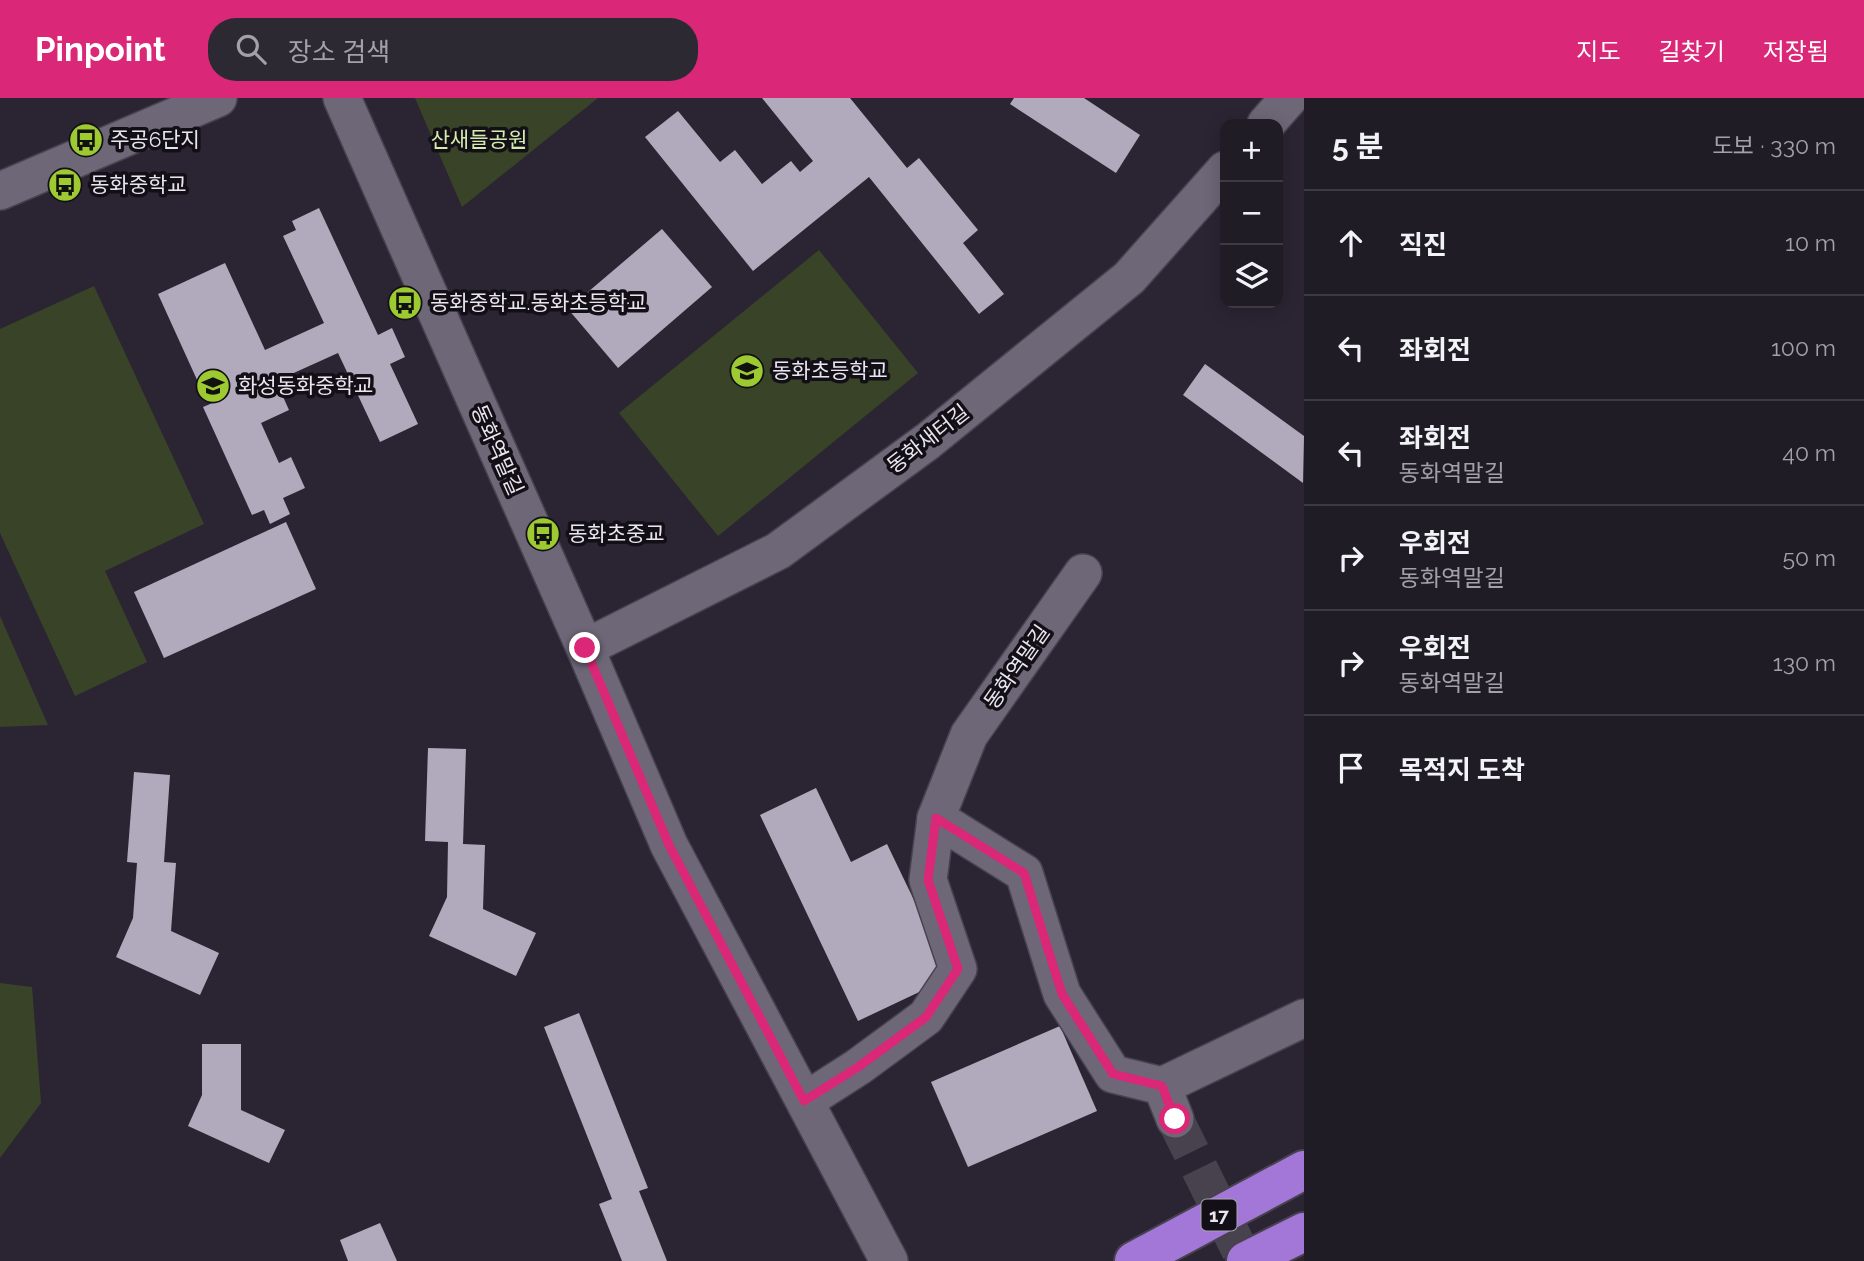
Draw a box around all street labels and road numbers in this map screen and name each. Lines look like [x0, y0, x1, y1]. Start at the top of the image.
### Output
street label: 동화새터길 [882, 399, 973, 478]
street label: 동화역말길 [466, 401, 529, 499]
street label: 동화역말길 [979, 620, 1055, 713]
road number: 17 [1202, 1200, 1236, 1231]

